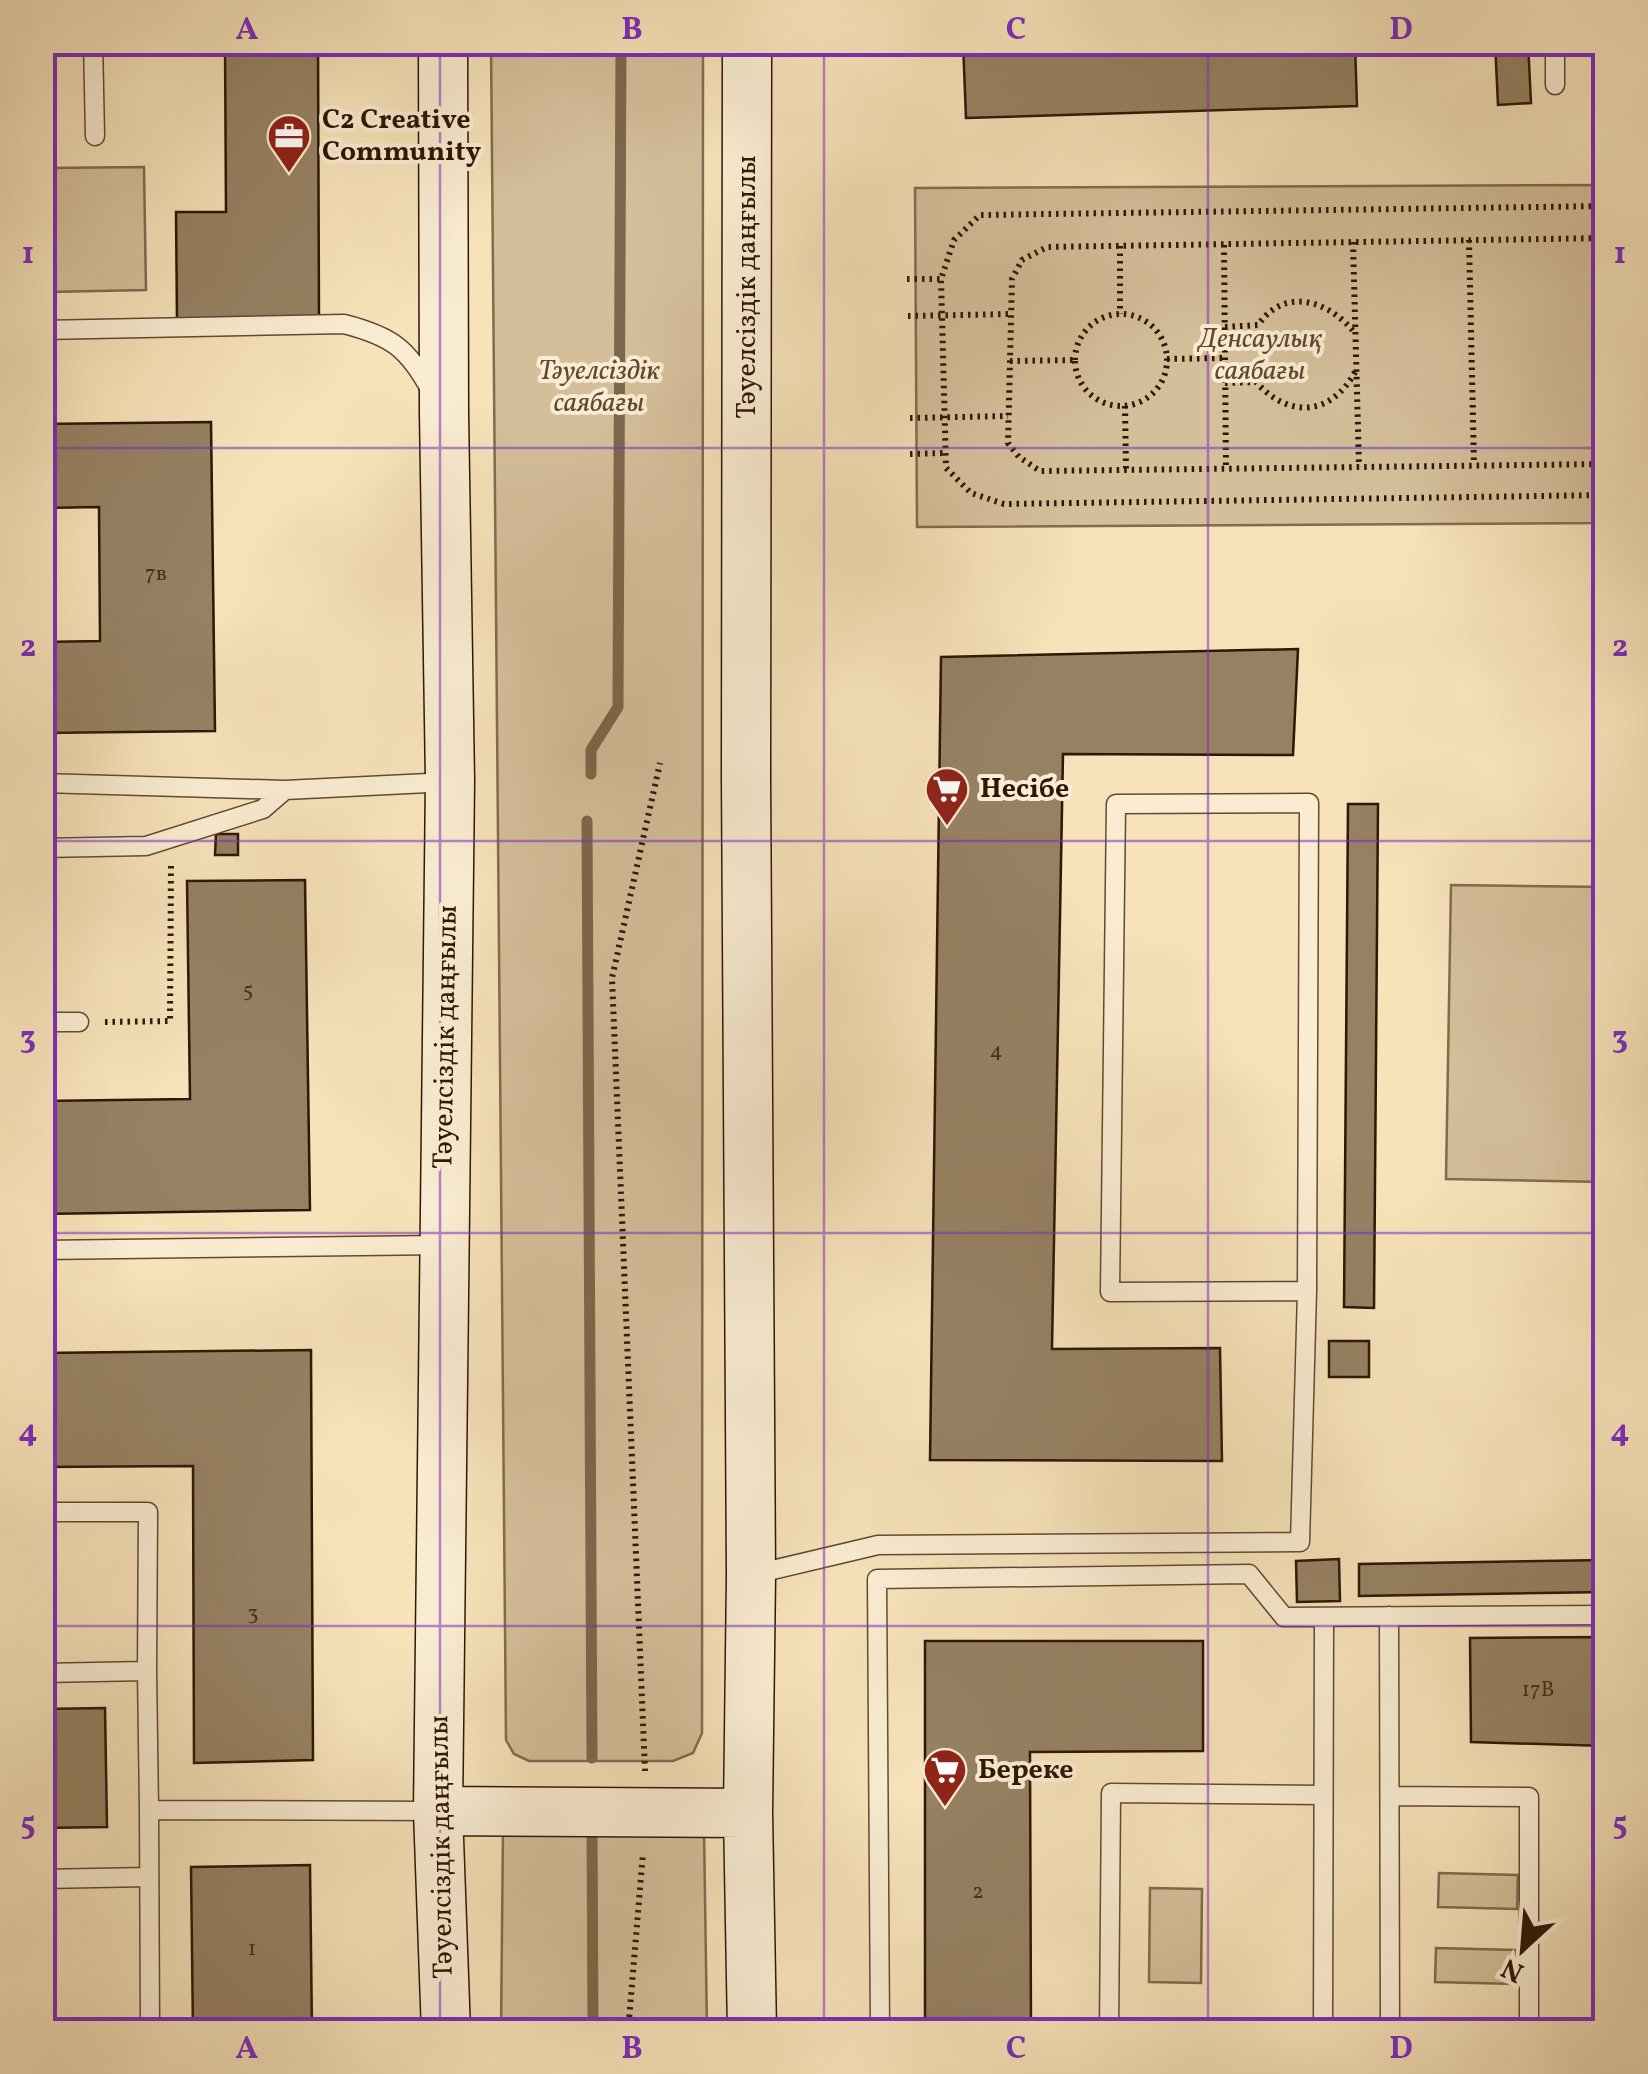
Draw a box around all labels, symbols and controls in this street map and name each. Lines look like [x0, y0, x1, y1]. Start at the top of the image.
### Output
text: A [236, 9, 259, 53]
text: B [621, 9, 643, 53]
text: C [1006, 9, 1026, 53]
text: D [1389, 9, 1413, 53]
place label: C2 Creative Community [322, 101, 482, 172]
office icon: C2 Creative Community [266, 113, 312, 174]
street label: Тәуелсіздік даңғылы [728, 155, 767, 419]
text: 1 [22, 233, 34, 277]
text: 1 [1614, 233, 1626, 277]
park label: Денсаулық саябағы [1196, 320, 1322, 391]
park label: Тәуелсіздік саябағы [538, 352, 660, 423]
house number: 7в [145, 559, 167, 590]
text: 2 [20, 626, 36, 670]
text: 2 [1612, 626, 1628, 670]
supermarket icon: Несiбе [924, 766, 970, 827]
place label: Несiбе [980, 770, 1069, 809]
street label: Тәуелсіздік даңғылы [424, 905, 468, 1169]
house number: 5 [243, 975, 253, 1006]
text: 3 [20, 1018, 36, 1062]
text: 3 [1612, 1018, 1628, 1062]
house number: 4 [989, 1036, 1003, 1067]
text: 4 [18, 1411, 38, 1455]
text: 4 [1610, 1411, 1630, 1455]
house number: 3 [247, 1598, 259, 1629]
house number: 17В [1522, 1675, 1554, 1706]
street label: Тәуелсіздік даңғылы [420, 1715, 464, 1979]
supermarket icon: Береке [922, 1747, 968, 1808]
place label: Береке [978, 1751, 1074, 1790]
text: 5 [20, 1804, 36, 1848]
text: 5 [1612, 1804, 1628, 1848]
house number: 2 [972, 1877, 984, 1908]
north arrow [1473, 1899, 1573, 1999]
house number: 1 [248, 1934, 256, 1965]
text: N [1495, 1947, 1531, 1991]
text: A [236, 2028, 259, 2072]
text: B [621, 2028, 643, 2072]
text: C [1006, 2028, 1026, 2072]
text: D [1389, 2028, 1413, 2072]

